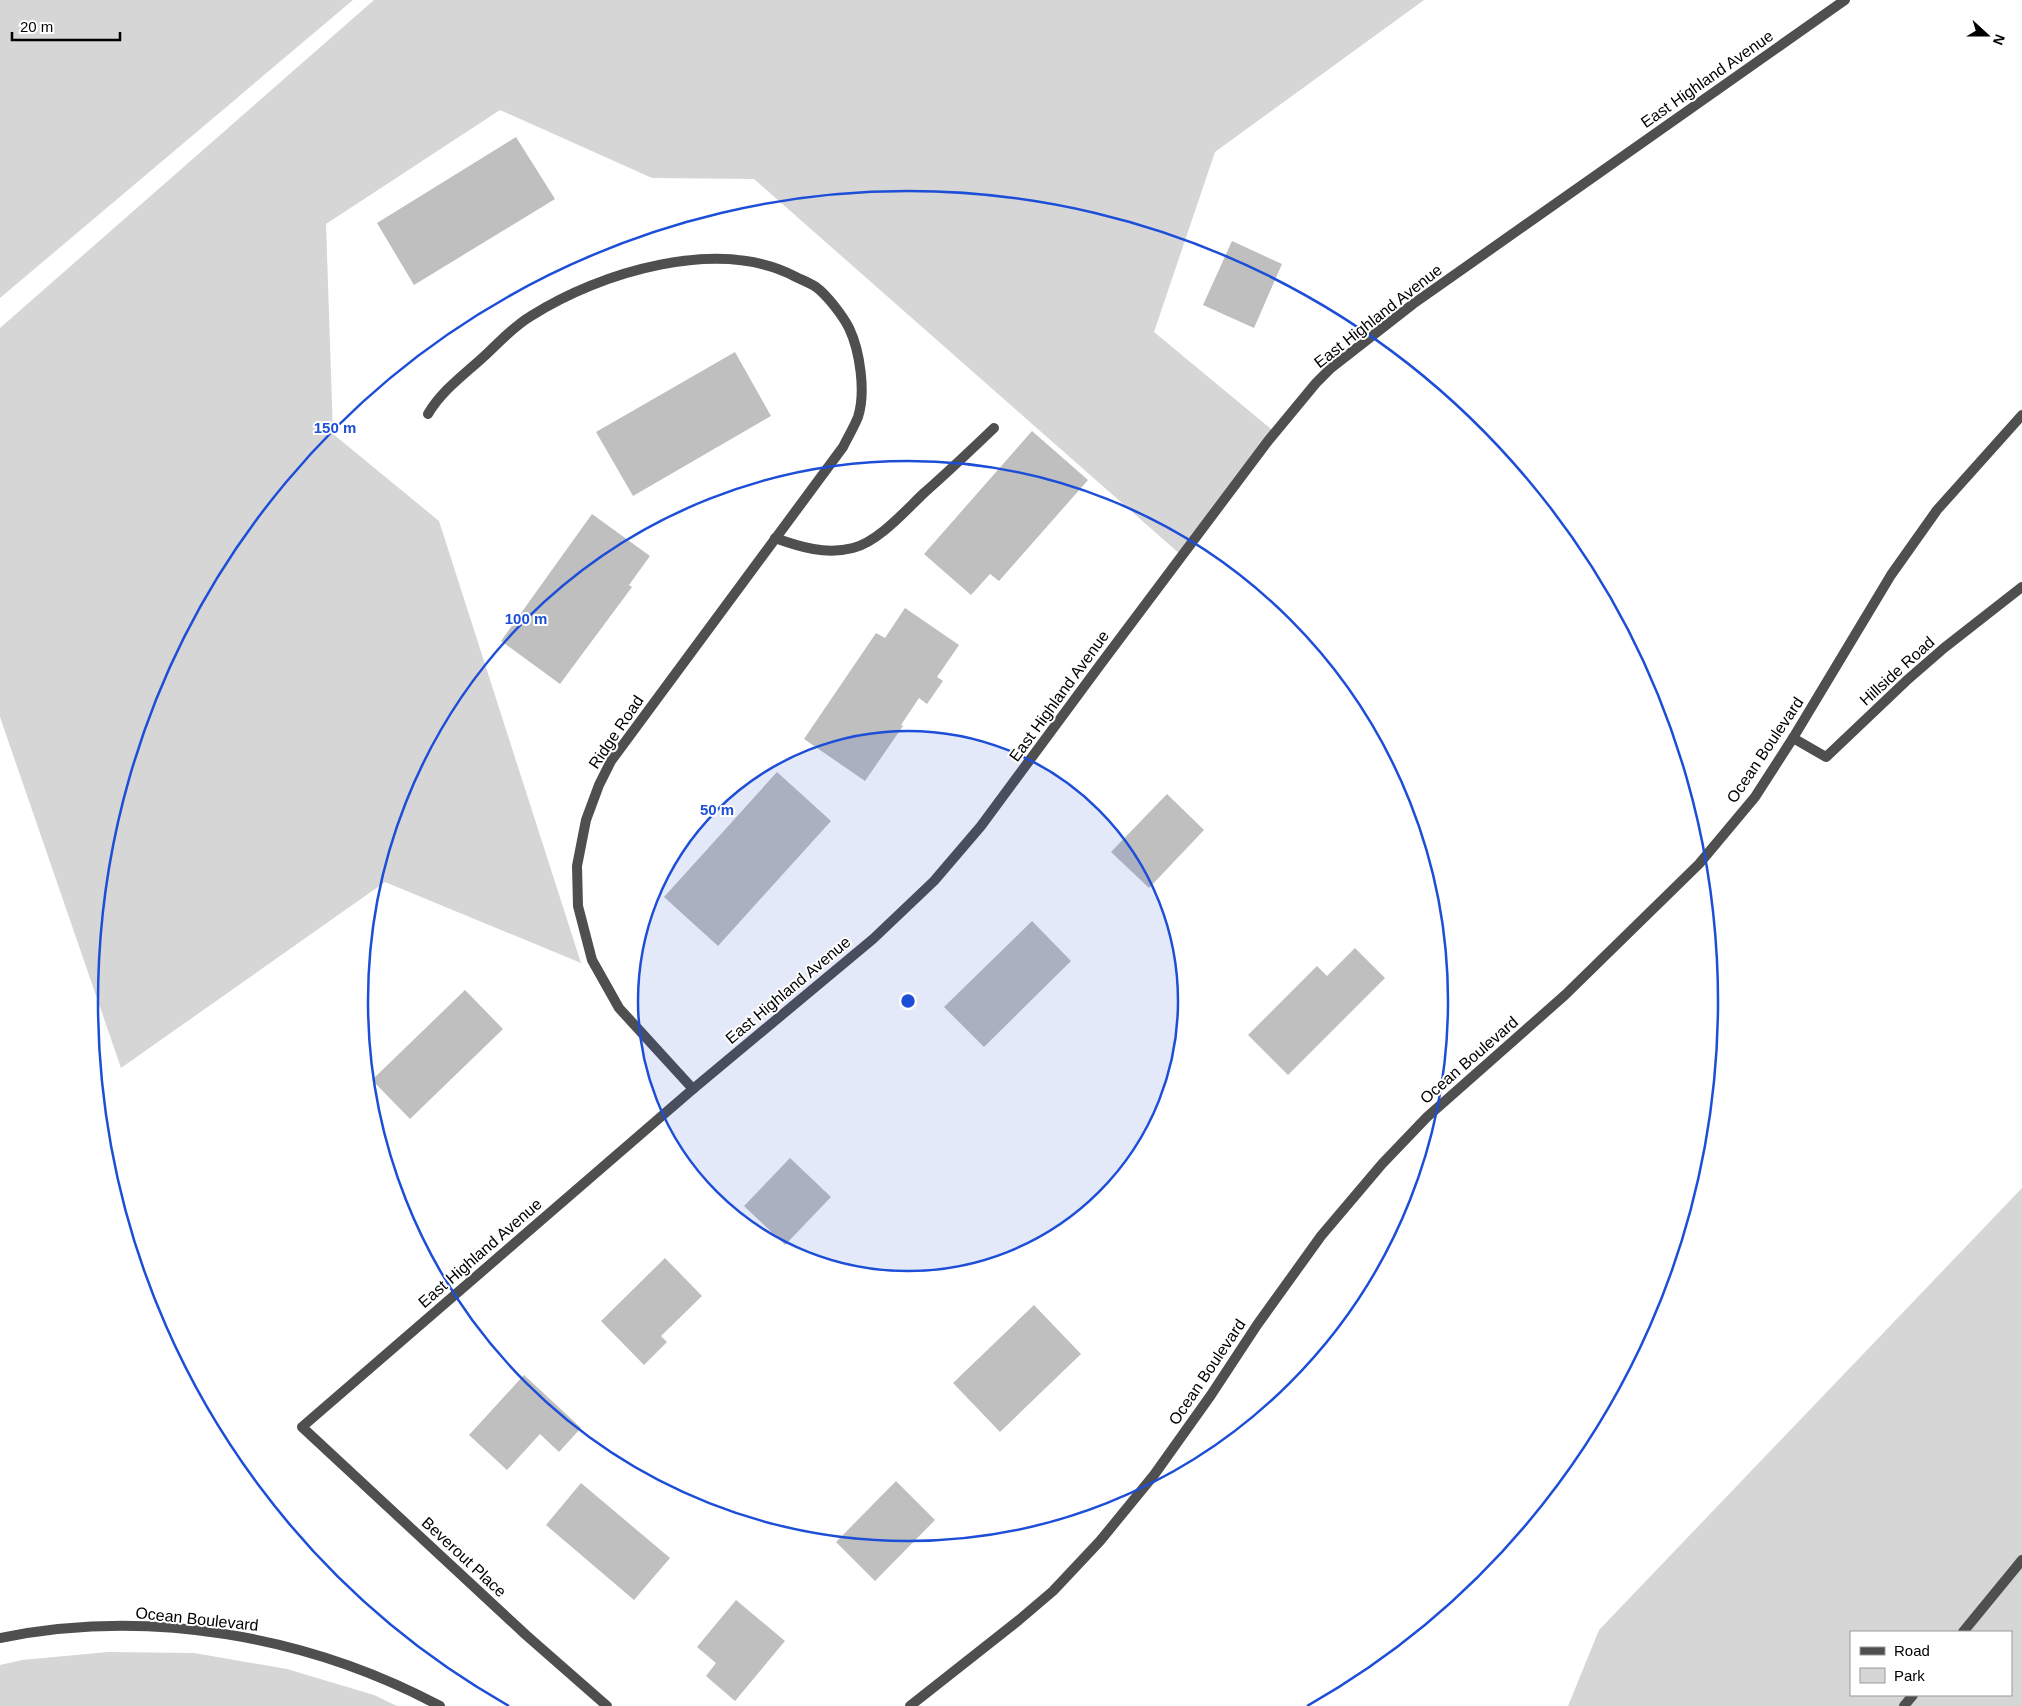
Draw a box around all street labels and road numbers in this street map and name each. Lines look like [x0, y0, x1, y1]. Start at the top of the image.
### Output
street label: East Highland Avenue [1638, 27, 1776, 131]
street label: East Highland Avenue [1311, 261, 1445, 371]
street label: East Highland Avenue [1006, 627, 1112, 765]
street label: Hillside Road [1856, 633, 1938, 709]
street label: Ridge Road [585, 692, 647, 772]
street label: Ocean Boulevard [1723, 694, 1807, 806]
street label: East Highland Avenue [722, 933, 854, 1047]
street label: Ocean Boulevard [1417, 1013, 1521, 1107]
street label: East Highland Avenue [415, 1195, 545, 1311]
street label: Ocean Boulevard [1165, 1316, 1249, 1428]
street label: Beverout Place [419, 1514, 510, 1600]
street label: Ocean Boulevard [135, 1604, 259, 1634]

